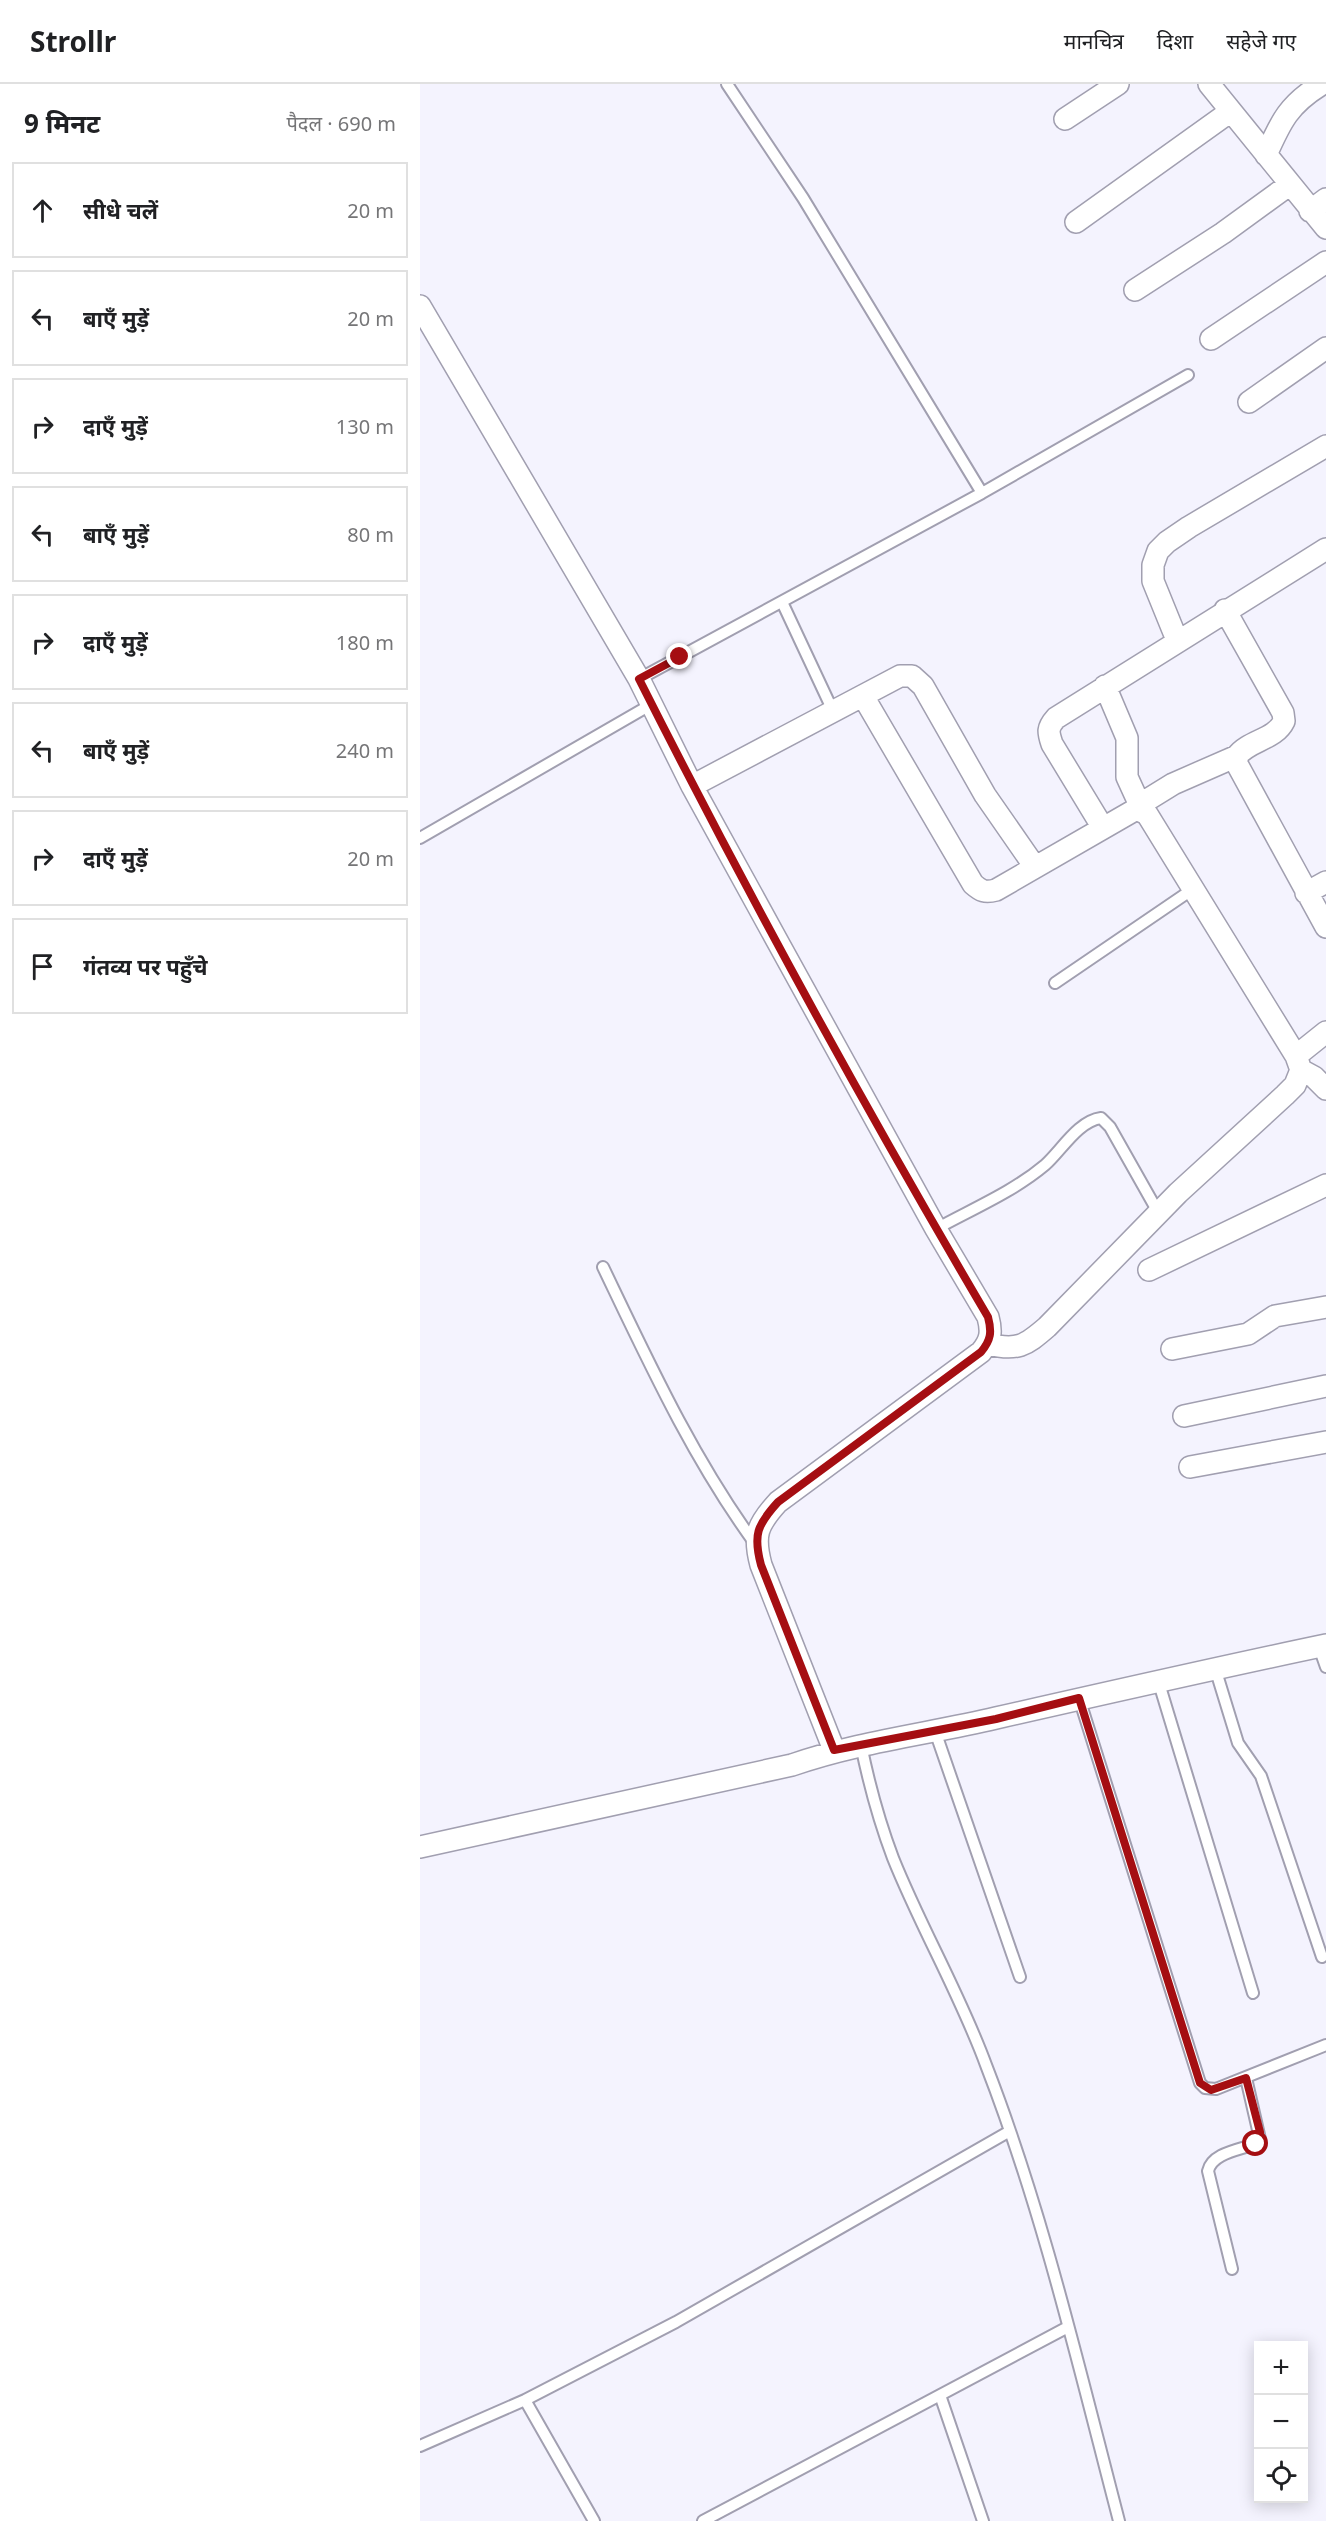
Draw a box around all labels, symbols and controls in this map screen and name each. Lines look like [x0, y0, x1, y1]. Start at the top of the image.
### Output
text: Strollr [30, 22, 116, 60]
text: मानचित्र [1064, 27, 1124, 55]
text: दिशा [1157, 27, 1193, 55]
text: सहेजे गए [1226, 27, 1296, 55]
text: 9 मिनट [24, 105, 100, 141]
text: पैदल · 690 m [286, 110, 396, 137]
icon: ahead [26, 194, 59, 227]
text: सीधे चलें [83, 195, 158, 225]
text: 20 m [347, 197, 394, 224]
icon: left [26, 302, 59, 335]
text: बाएँ मुड़ें [83, 303, 149, 333]
text: 20 m [347, 305, 394, 332]
icon: right [26, 410, 59, 443]
text: दाएँ मुड़ें [83, 411, 148, 441]
text: 130 m [336, 413, 394, 440]
icon: left [26, 518, 59, 551]
text: बाएँ मुड़ें [83, 519, 149, 549]
text: 80 m [347, 521, 394, 548]
icon: right [26, 626, 59, 659]
text: दाएँ मुड़ें [83, 627, 148, 657]
text: 180 m [336, 629, 394, 656]
route end [666, 643, 692, 669]
icon: left [26, 734, 59, 767]
text: बाएँ मुड़ें [83, 735, 149, 765]
text: 240 m [336, 737, 394, 764]
icon: right [26, 842, 59, 875]
text: दाएँ मुड़ें [83, 843, 148, 873]
text: 20 m [347, 845, 394, 872]
icon: arrive [26, 950, 59, 983]
text: गंतव्य पर पहुँचे [83, 951, 208, 981]
route start [1242, 2130, 1268, 2156]
map controls [1254, 2341, 1308, 2503]
button: + [1254, 2341, 1308, 2395]
button: − [1254, 2395, 1308, 2449]
button: locate [1254, 2449, 1308, 2503]

